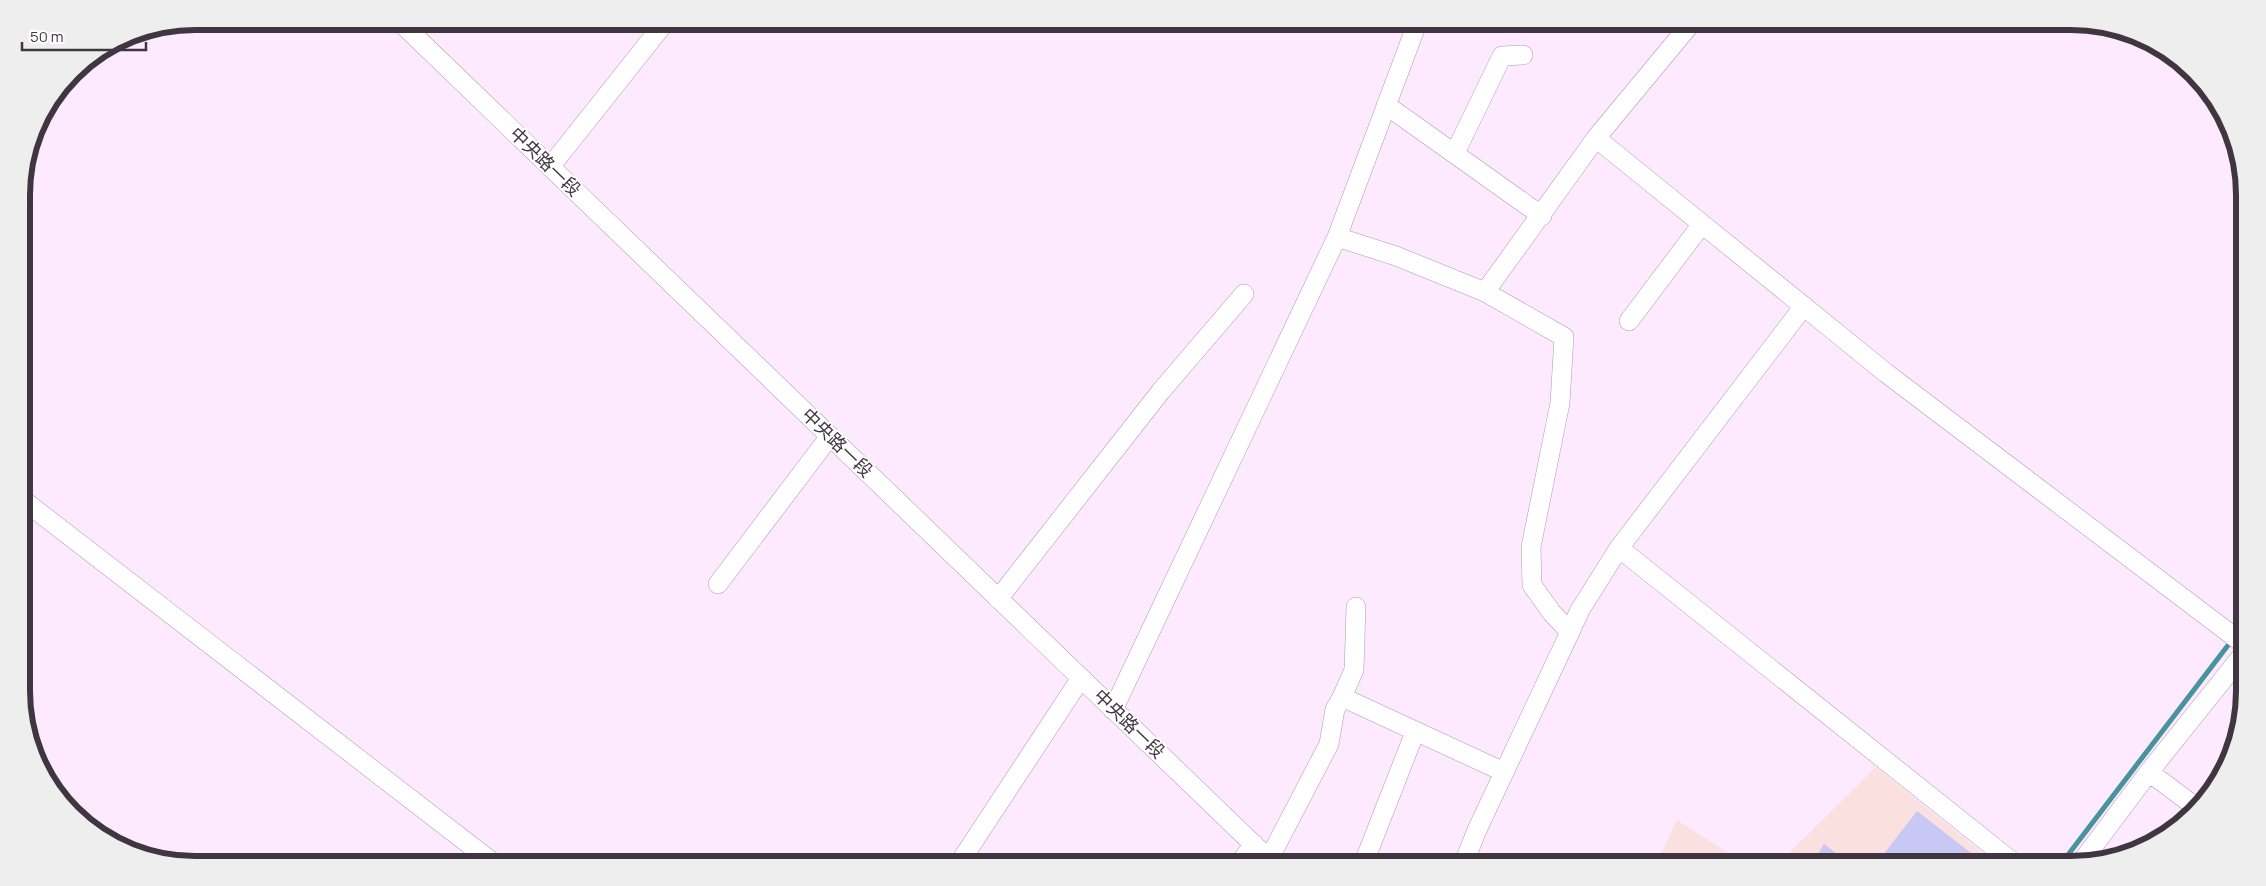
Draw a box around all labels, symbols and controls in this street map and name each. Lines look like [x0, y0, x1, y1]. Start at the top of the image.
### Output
scale bar [22, 20, 146, 52]
text: 50 m [30, 26, 64, 47]
street label: 中央路一段 [505, 121, 586, 201]
street label: 中央路一段 [797, 402, 878, 482]
street label: 中央路一段 [1089, 683, 1170, 763]

